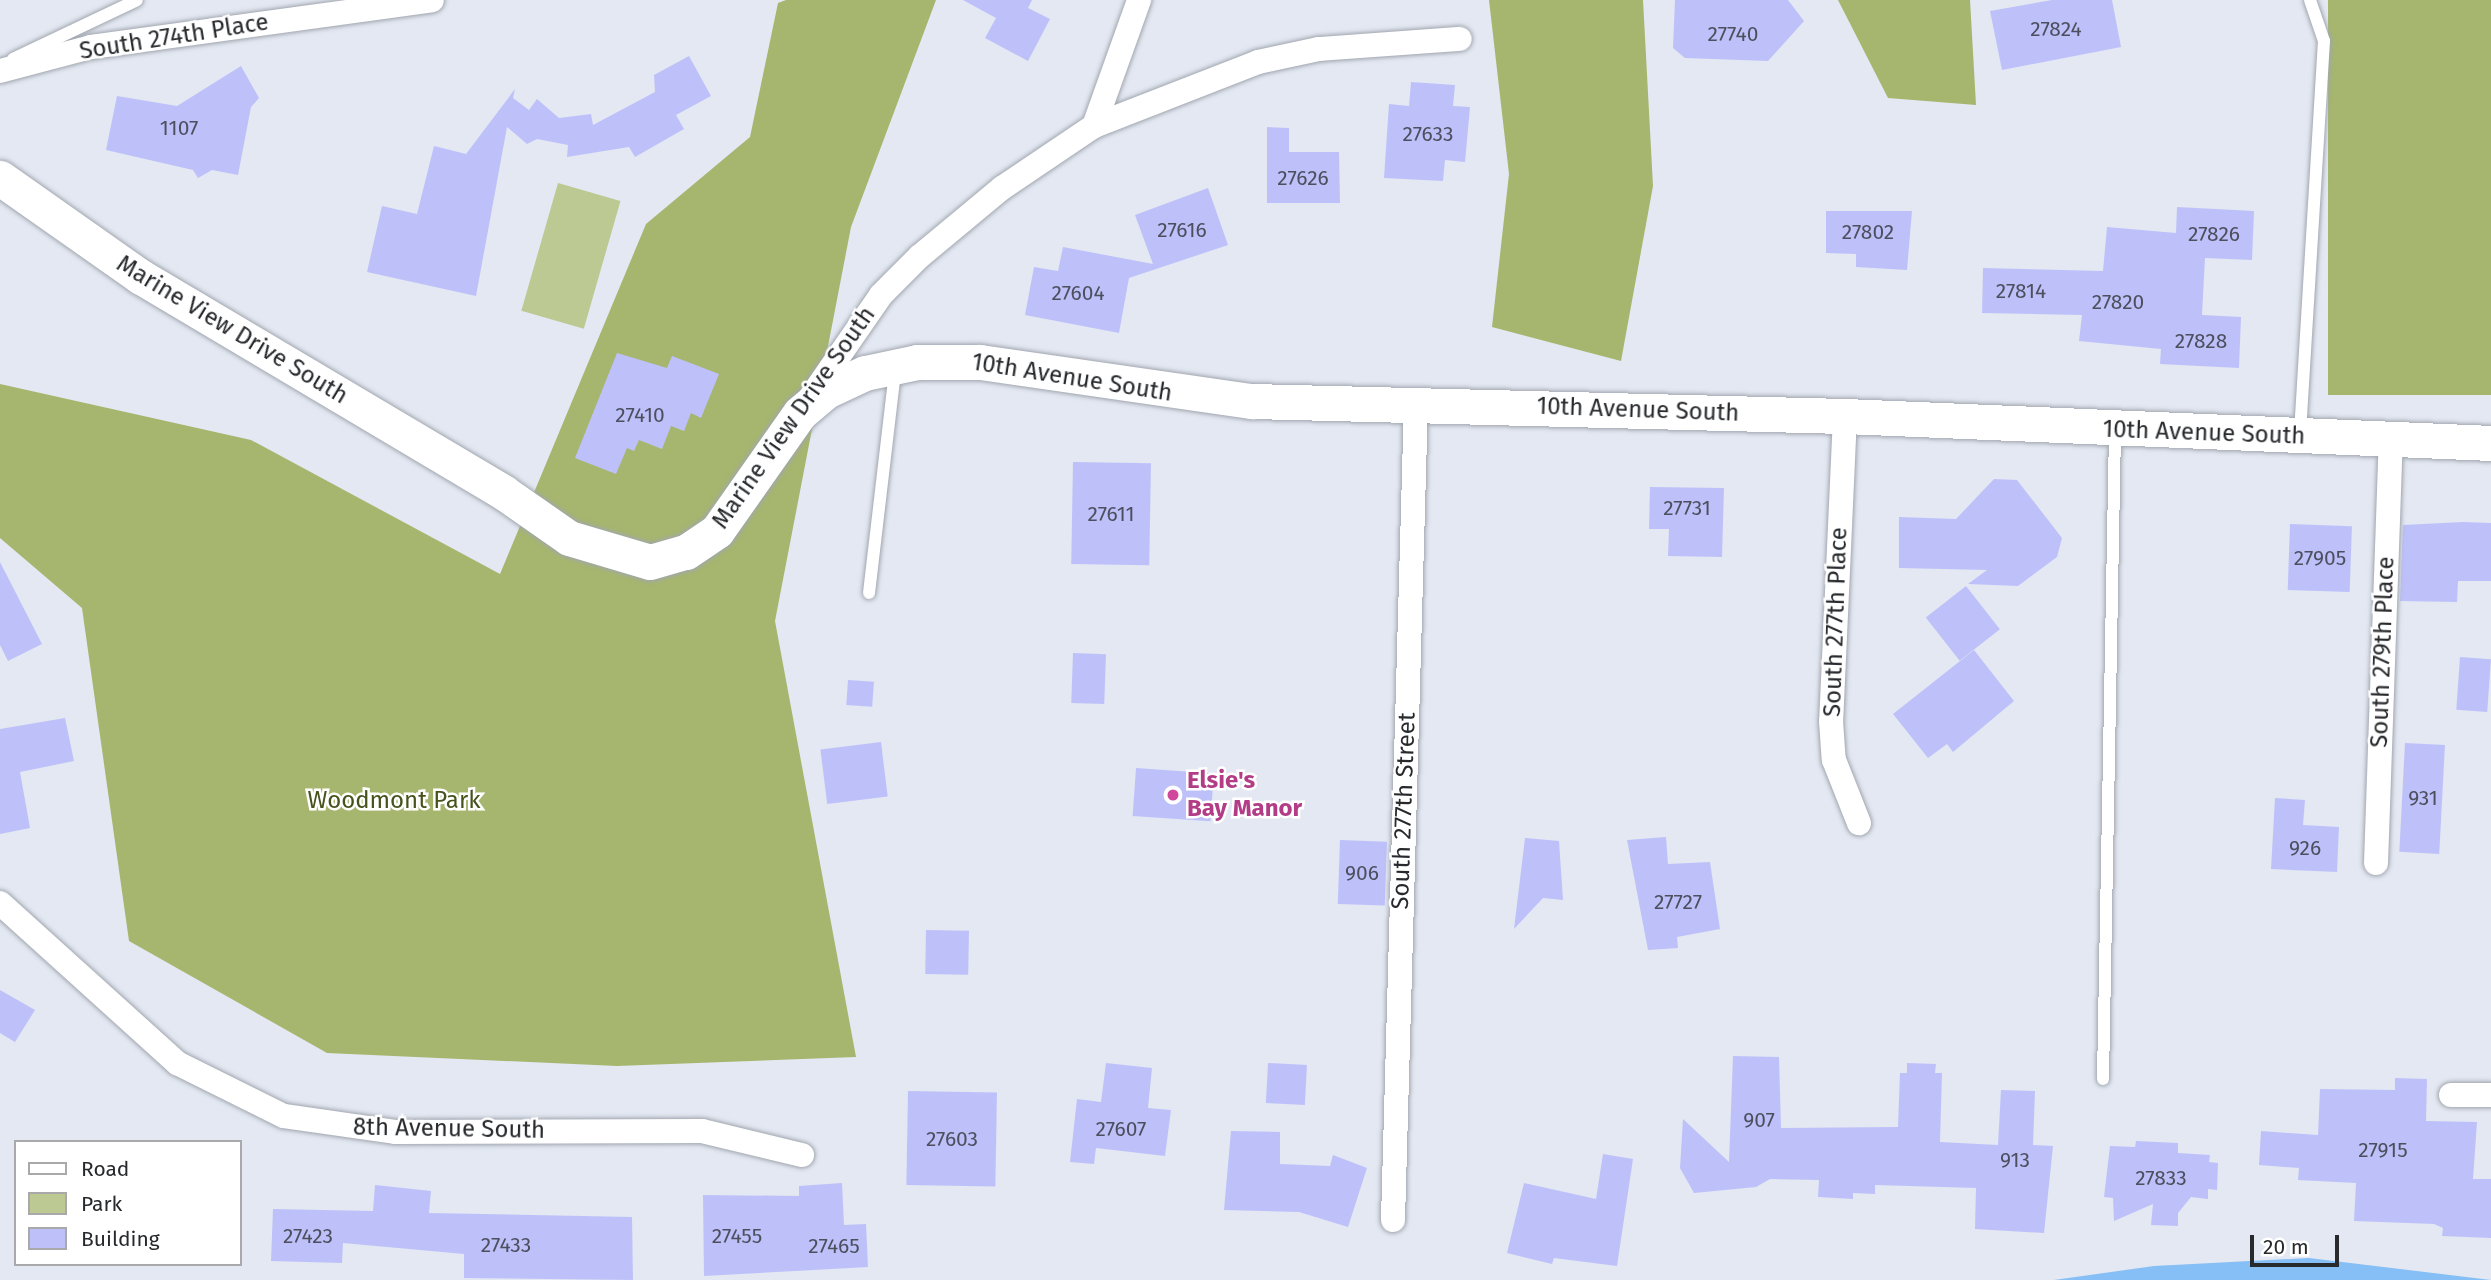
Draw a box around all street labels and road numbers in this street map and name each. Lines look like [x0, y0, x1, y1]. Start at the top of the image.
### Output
street label: South 274th Place [77, 8, 271, 66]
street label: Marine View Drive South [111, 250, 353, 410]
street label: Marine View Drive South [706, 301, 882, 535]
street label: 10th Avenue South [970, 348, 1174, 408]
street label: 10th Avenue South [1536, 392, 1740, 428]
street label: 10th Avenue South [2102, 415, 2306, 451]
street label: South 277th Place [1818, 527, 1854, 717]
street label: South 279th Place [2365, 556, 2401, 748]
street label: South 277th Street [1386, 712, 1422, 910]
street label: 8th Avenue South [353, 1113, 545, 1145]

